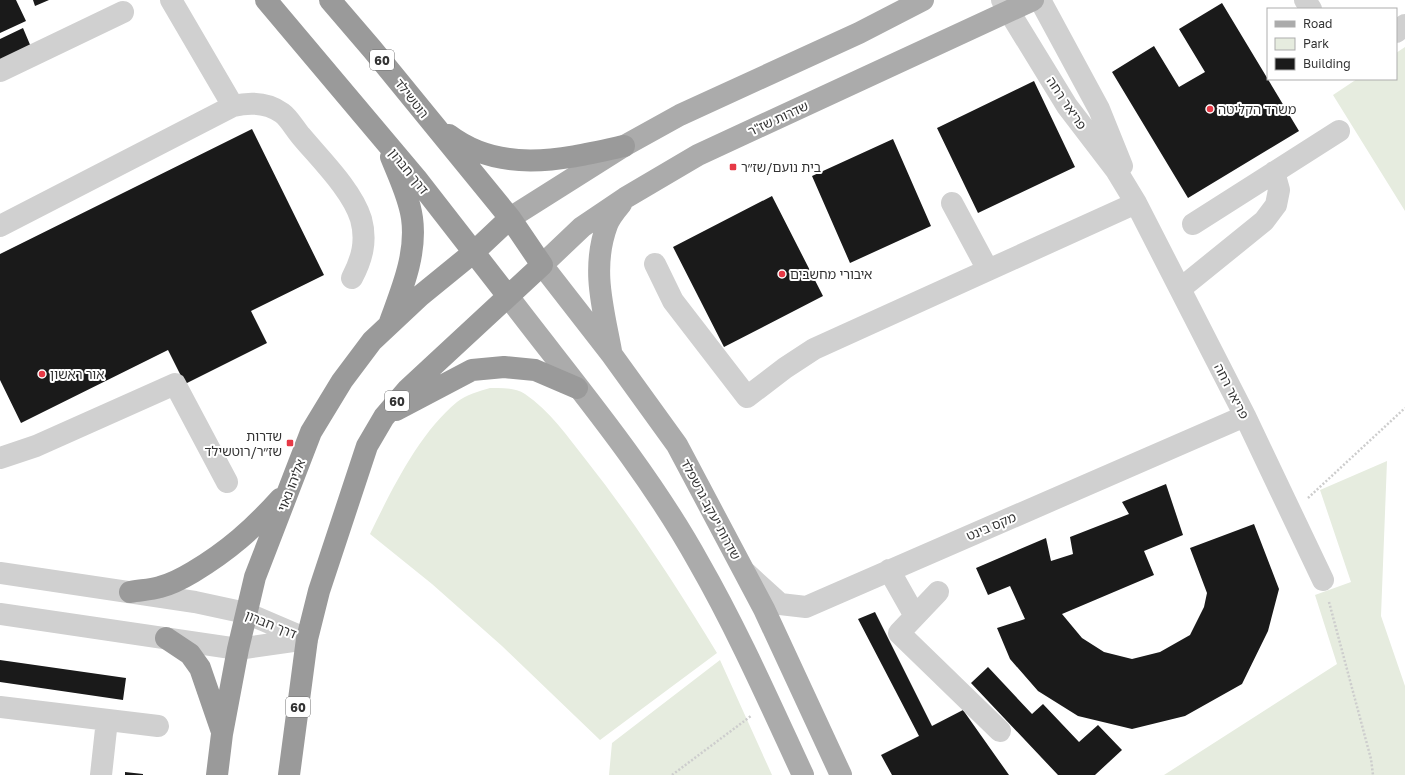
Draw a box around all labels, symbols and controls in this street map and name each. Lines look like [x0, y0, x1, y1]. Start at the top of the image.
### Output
legend [1267, 8, 1397, 80]
text: Road [1303, 16, 1332, 31]
text: Park [1303, 36, 1329, 51]
road number: 60 [370, 50, 394, 70]
text: Building [1303, 56, 1351, 71]
street label: פריאר רחה [1044, 74, 1091, 133]
street label: רוטשילד [392, 75, 432, 121]
street label: שדרות שז"ר [745, 97, 811, 139]
place label: משרד הקליטה [1218, 101, 1297, 117]
marker: משרד הקליטה [1205, 104, 1215, 114]
street label: דרך חברון [386, 145, 432, 197]
place label: בית נועם/שז״ר [741, 159, 821, 175]
marker: בית נועם/שז״ר [728, 162, 738, 172]
place label: איבורי מחשבים [790, 266, 872, 282]
marker: איבורי מחשבים [777, 269, 787, 279]
street label: פריאר רחה [1211, 361, 1253, 422]
place label: אור ראשון [50, 366, 104, 382]
marker: אור ראשון [37, 369, 47, 379]
road number: 60 [385, 391, 409, 411]
place label: שדרות שז״ר/רוטשילד [205, 428, 282, 459]
marker: שדרות שז״ר/רוטשילד [285, 438, 295, 448]
street label: שדרות יעקב גרשפלד [678, 456, 744, 562]
street label: אליהו נאוי [274, 457, 308, 513]
street label: מקס בינט [964, 508, 1019, 544]
street label: דרך חברון [243, 606, 299, 642]
road number: 60 [286, 697, 310, 717]

